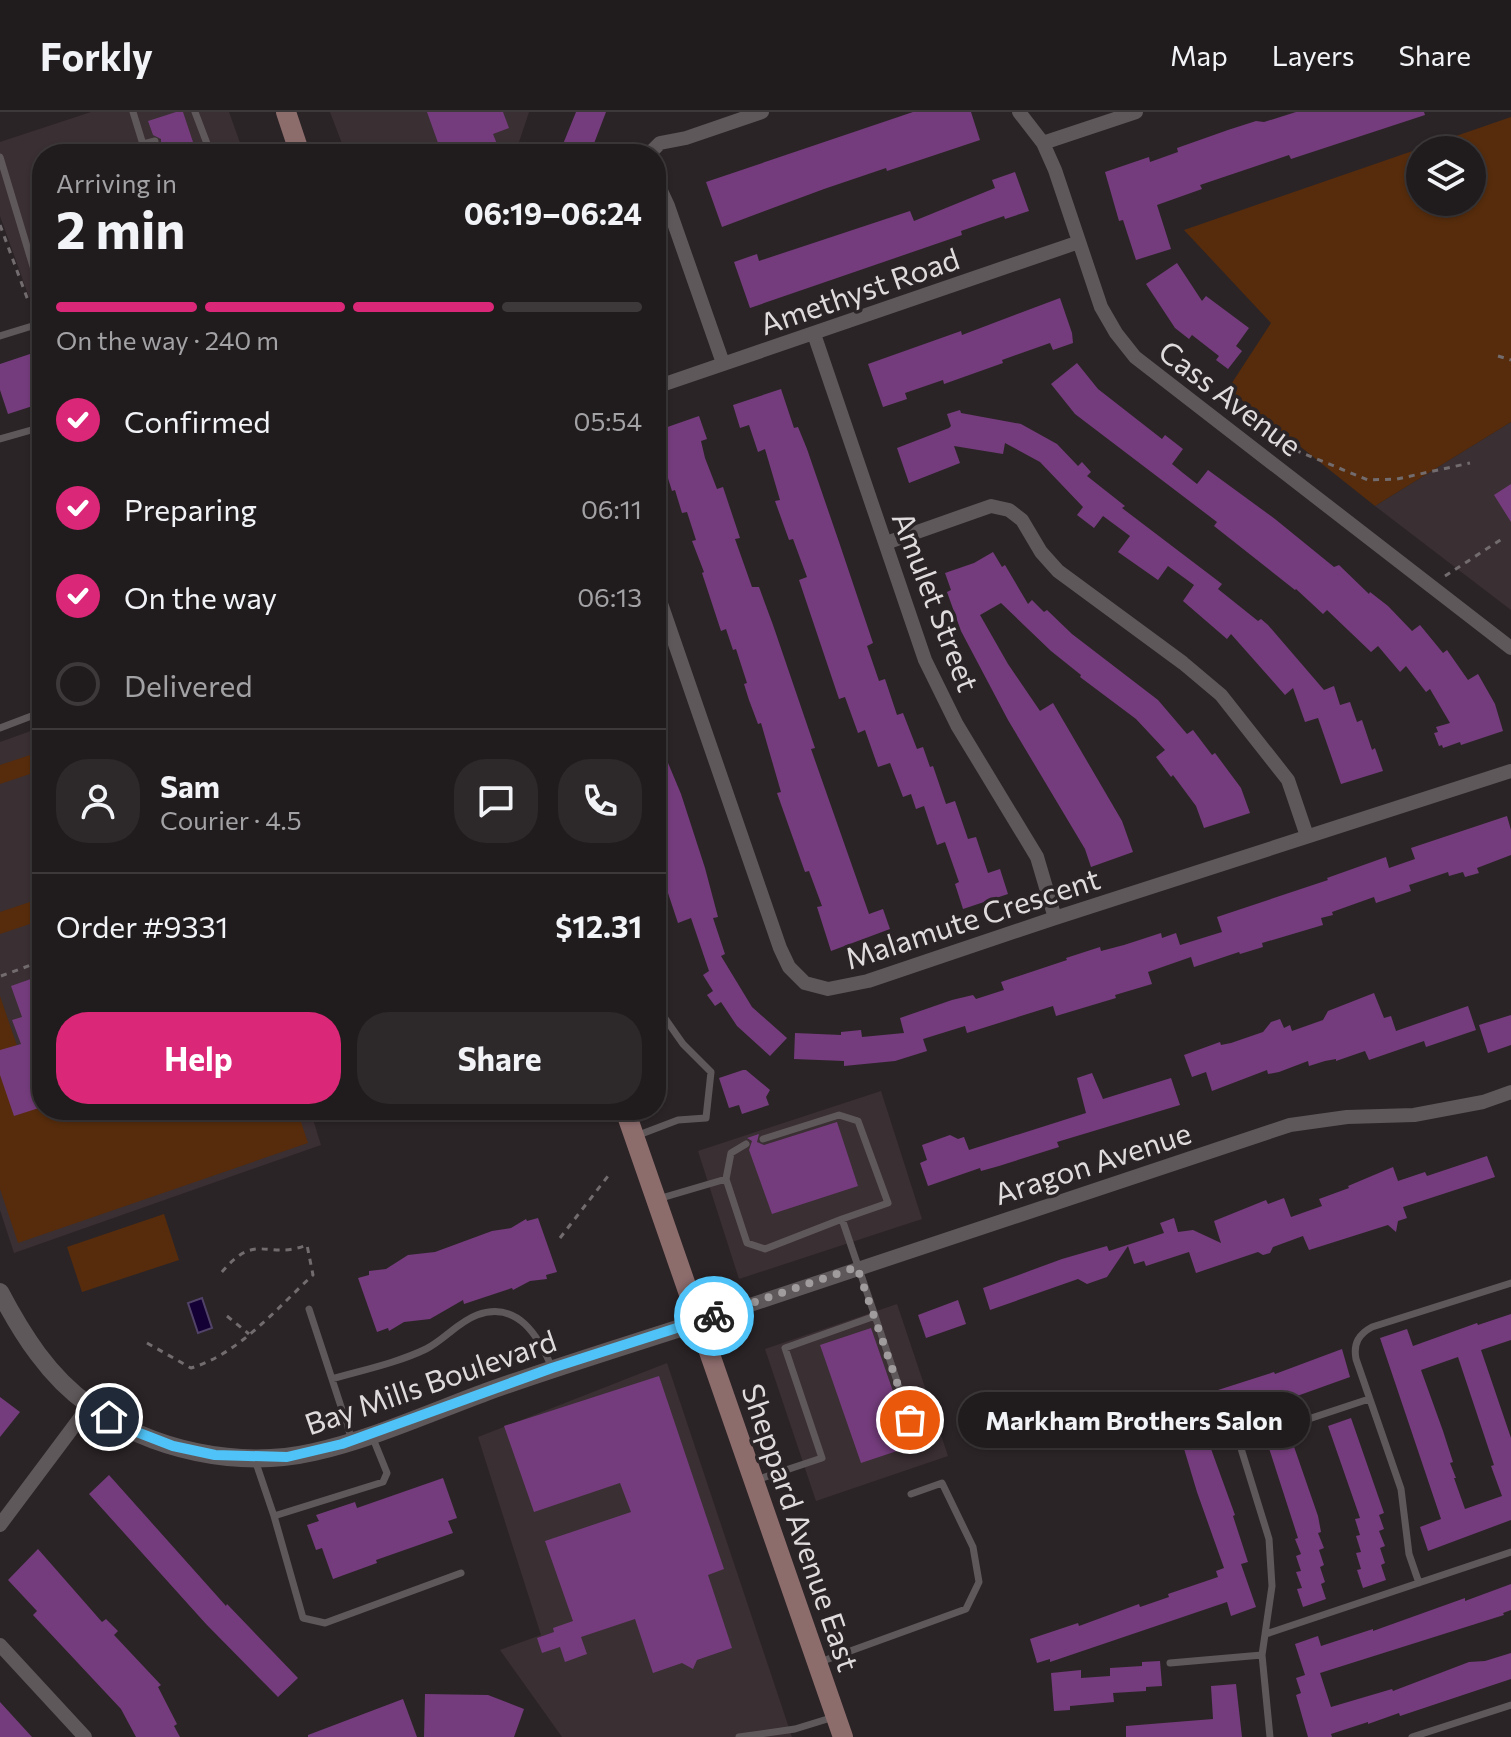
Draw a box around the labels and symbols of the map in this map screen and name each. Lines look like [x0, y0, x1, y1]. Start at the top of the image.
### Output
street label: Amethyst Road [754, 239, 964, 341]
street label: Cass Avenue [1152, 331, 1310, 463]
street label: Amulet Street [886, 506, 988, 696]
street label: Malamute Crescent [840, 858, 1104, 976]
street label: Aragon Avenue [989, 1113, 1195, 1211]
courier [674, 1276, 754, 1356]
street label: Bay Mills Boulevard [299, 1321, 561, 1441]
street label: Sheppard Avenue East [735, 1378, 869, 1676]
pin [75, 1383, 143, 1451]
pin [876, 1386, 944, 1454]
callout: Markham Brothers Salon [958, 1392, 1310, 1448]

